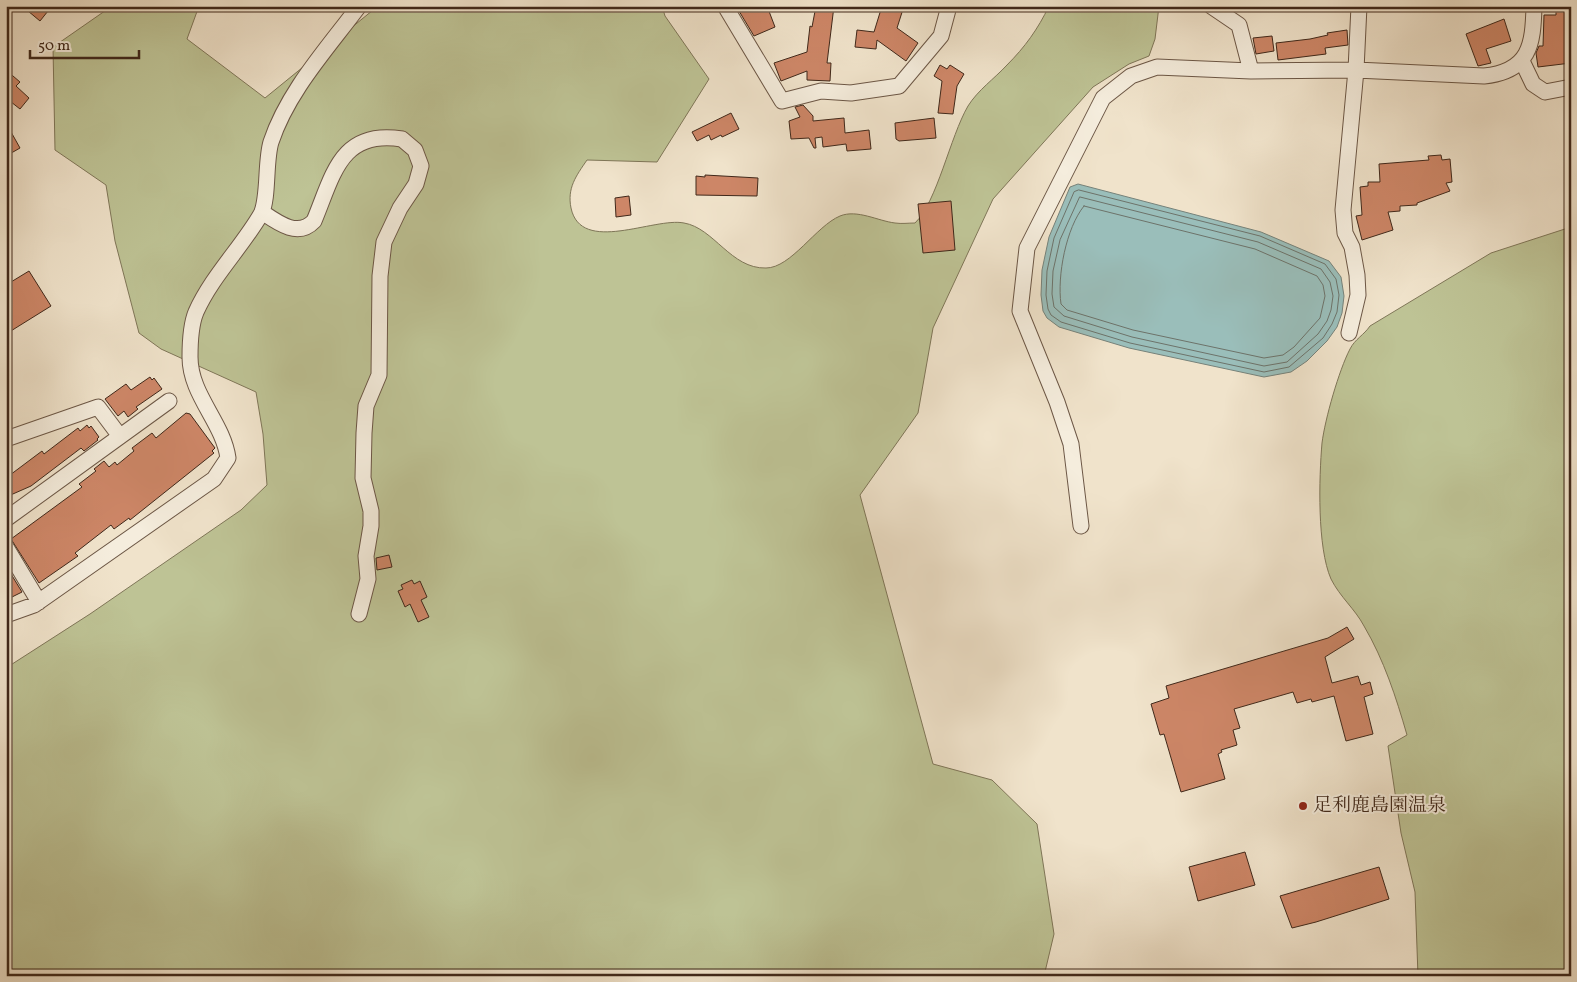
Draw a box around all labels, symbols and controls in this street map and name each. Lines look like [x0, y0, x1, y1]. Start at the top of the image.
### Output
scale bar [30, 28, 139, 60]
text: 50 m [38, 36, 70, 57]
place label: 足利鹿島園温泉 [1313, 793, 1446, 819]
marker: 足利鹿島園温泉 [1297, 800, 1309, 812]

